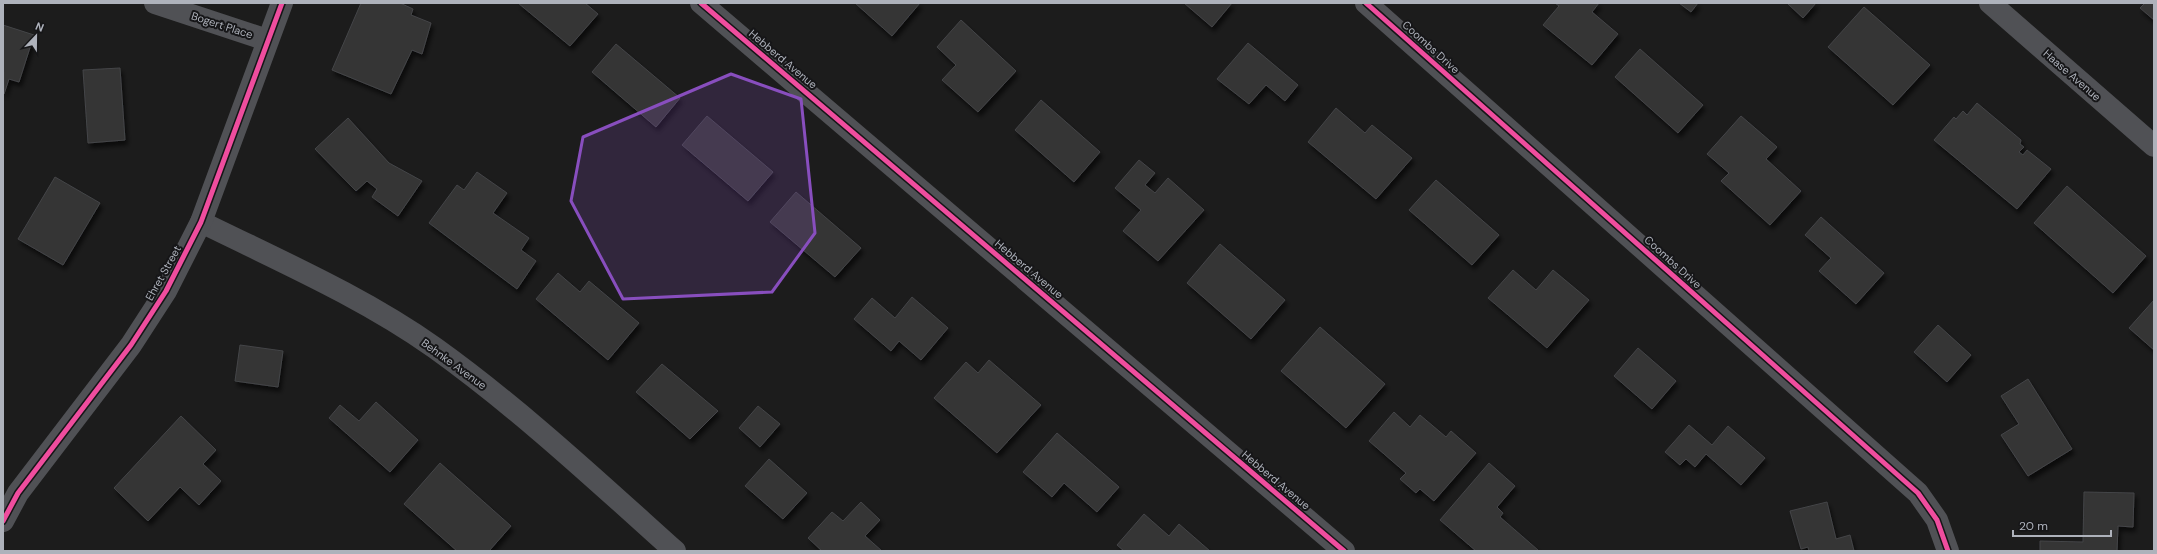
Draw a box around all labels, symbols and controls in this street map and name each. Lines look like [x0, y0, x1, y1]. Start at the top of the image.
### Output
street label: Bogert Place [190, 8, 254, 42]
north arrow [16, 16, 56, 56]
street label: Coombs Drive [1400, 18, 1462, 76]
text: N [33, 19, 46, 35]
street label: Hebberd Avenue [746, 26, 820, 92]
street label: Haase Avenue [2040, 46, 2104, 104]
street label: Coombs Drive [1642, 233, 1704, 291]
street label: Hebberd Avenue [992, 236, 1066, 302]
street label: Ehret Street [142, 243, 184, 303]
street label: Behnke Avenue [419, 336, 489, 392]
street label: Hebberd Avenue [1239, 447, 1313, 513]
scale bar [2013, 512, 2111, 538]
text: 20 m [2019, 518, 2048, 534]

